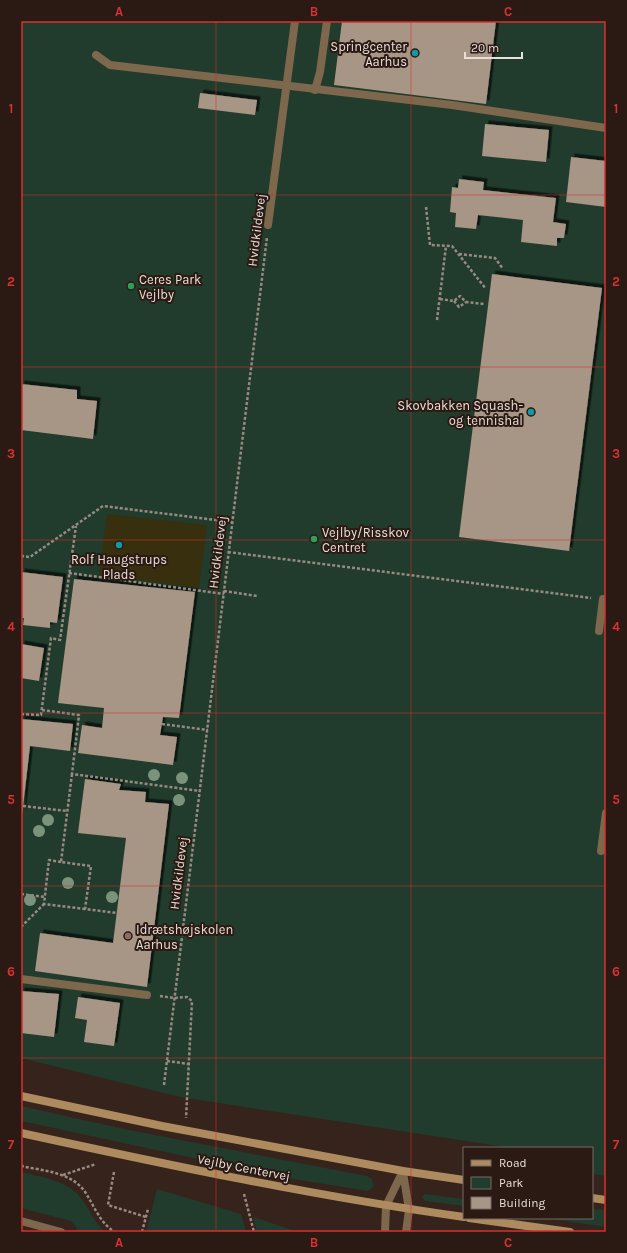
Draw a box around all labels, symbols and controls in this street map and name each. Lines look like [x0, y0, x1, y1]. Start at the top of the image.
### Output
text: A [115, 4, 123, 19]
text: B [310, 4, 318, 19]
text: C [504, 4, 512, 19]
scale bar [465, 34, 522, 60]
place label: Springcenter Aarhus [330, 39, 407, 69]
text: 20 m [471, 41, 499, 55]
marker: Springcenter Aarhus [410, 48, 420, 58]
text: 1 [9, 101, 13, 116]
text: 1 [614, 101, 618, 116]
street label: Hvidkildevej [245, 193, 268, 267]
place label: Ceres Park Vejlby [139, 272, 201, 302]
text: 2 [7, 274, 15, 289]
text: 2 [612, 274, 620, 289]
marker: Ceres Park Vejlby [126, 281, 136, 291]
place label: Skovbakken Squash- og tennishal [397, 398, 523, 428]
marker: Skovbakken Squash- og tennishal [526, 407, 536, 417]
text: 3 [7, 446, 15, 461]
text: 3 [612, 446, 620, 461]
street label: Hvidkildevej [206, 515, 229, 589]
place label: Vejlby/Risskov Centret [322, 525, 410, 555]
marker: Vejlby/Risskov Centret [309, 534, 319, 544]
marker: Rolf Haugstrups Plads [114, 540, 124, 550]
place label: Rolf Haugstrups Plads [71, 552, 167, 582]
text: 4 [7, 619, 15, 634]
text: 4 [612, 619, 620, 634]
text: 5 [7, 792, 15, 807]
text: 5 [612, 792, 620, 807]
street label: Hvidkildevej [167, 836, 190, 910]
place label: Idrætshøjskolen Aarhus [136, 922, 233, 952]
marker: Idrætshøjskolen Aarhus [123, 931, 133, 941]
text: 6 [7, 964, 15, 979]
text: 6 [612, 964, 620, 979]
text: 7 [8, 1137, 15, 1152]
text: 7 [613, 1137, 620, 1152]
legend [463, 1147, 593, 1219]
street label: Vejlby Centervej [196, 1151, 292, 1184]
text: Road [499, 1156, 527, 1170]
text: Park [499, 1176, 524, 1190]
text: Building [499, 1196, 546, 1210]
text: A [115, 1235, 123, 1250]
text: B [310, 1235, 318, 1250]
text: C [504, 1235, 512, 1250]

